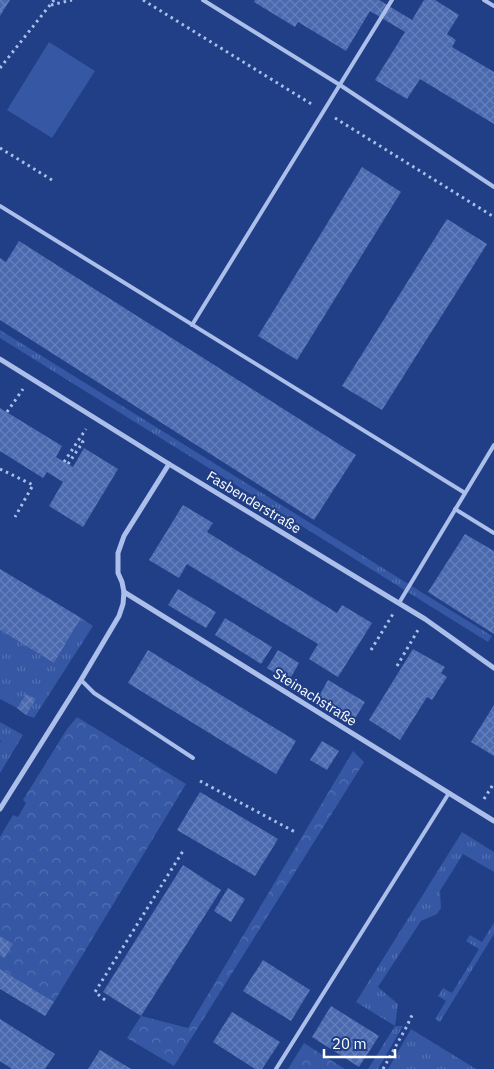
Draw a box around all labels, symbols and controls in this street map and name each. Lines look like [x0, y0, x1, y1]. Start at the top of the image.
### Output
street label: Fasbenderstraße [203, 467, 305, 537]
street label: Steinachstraße [270, 664, 360, 730]
scale bar [324, 1026, 395, 1058]
text: 20 m [332, 1034, 367, 1053]

